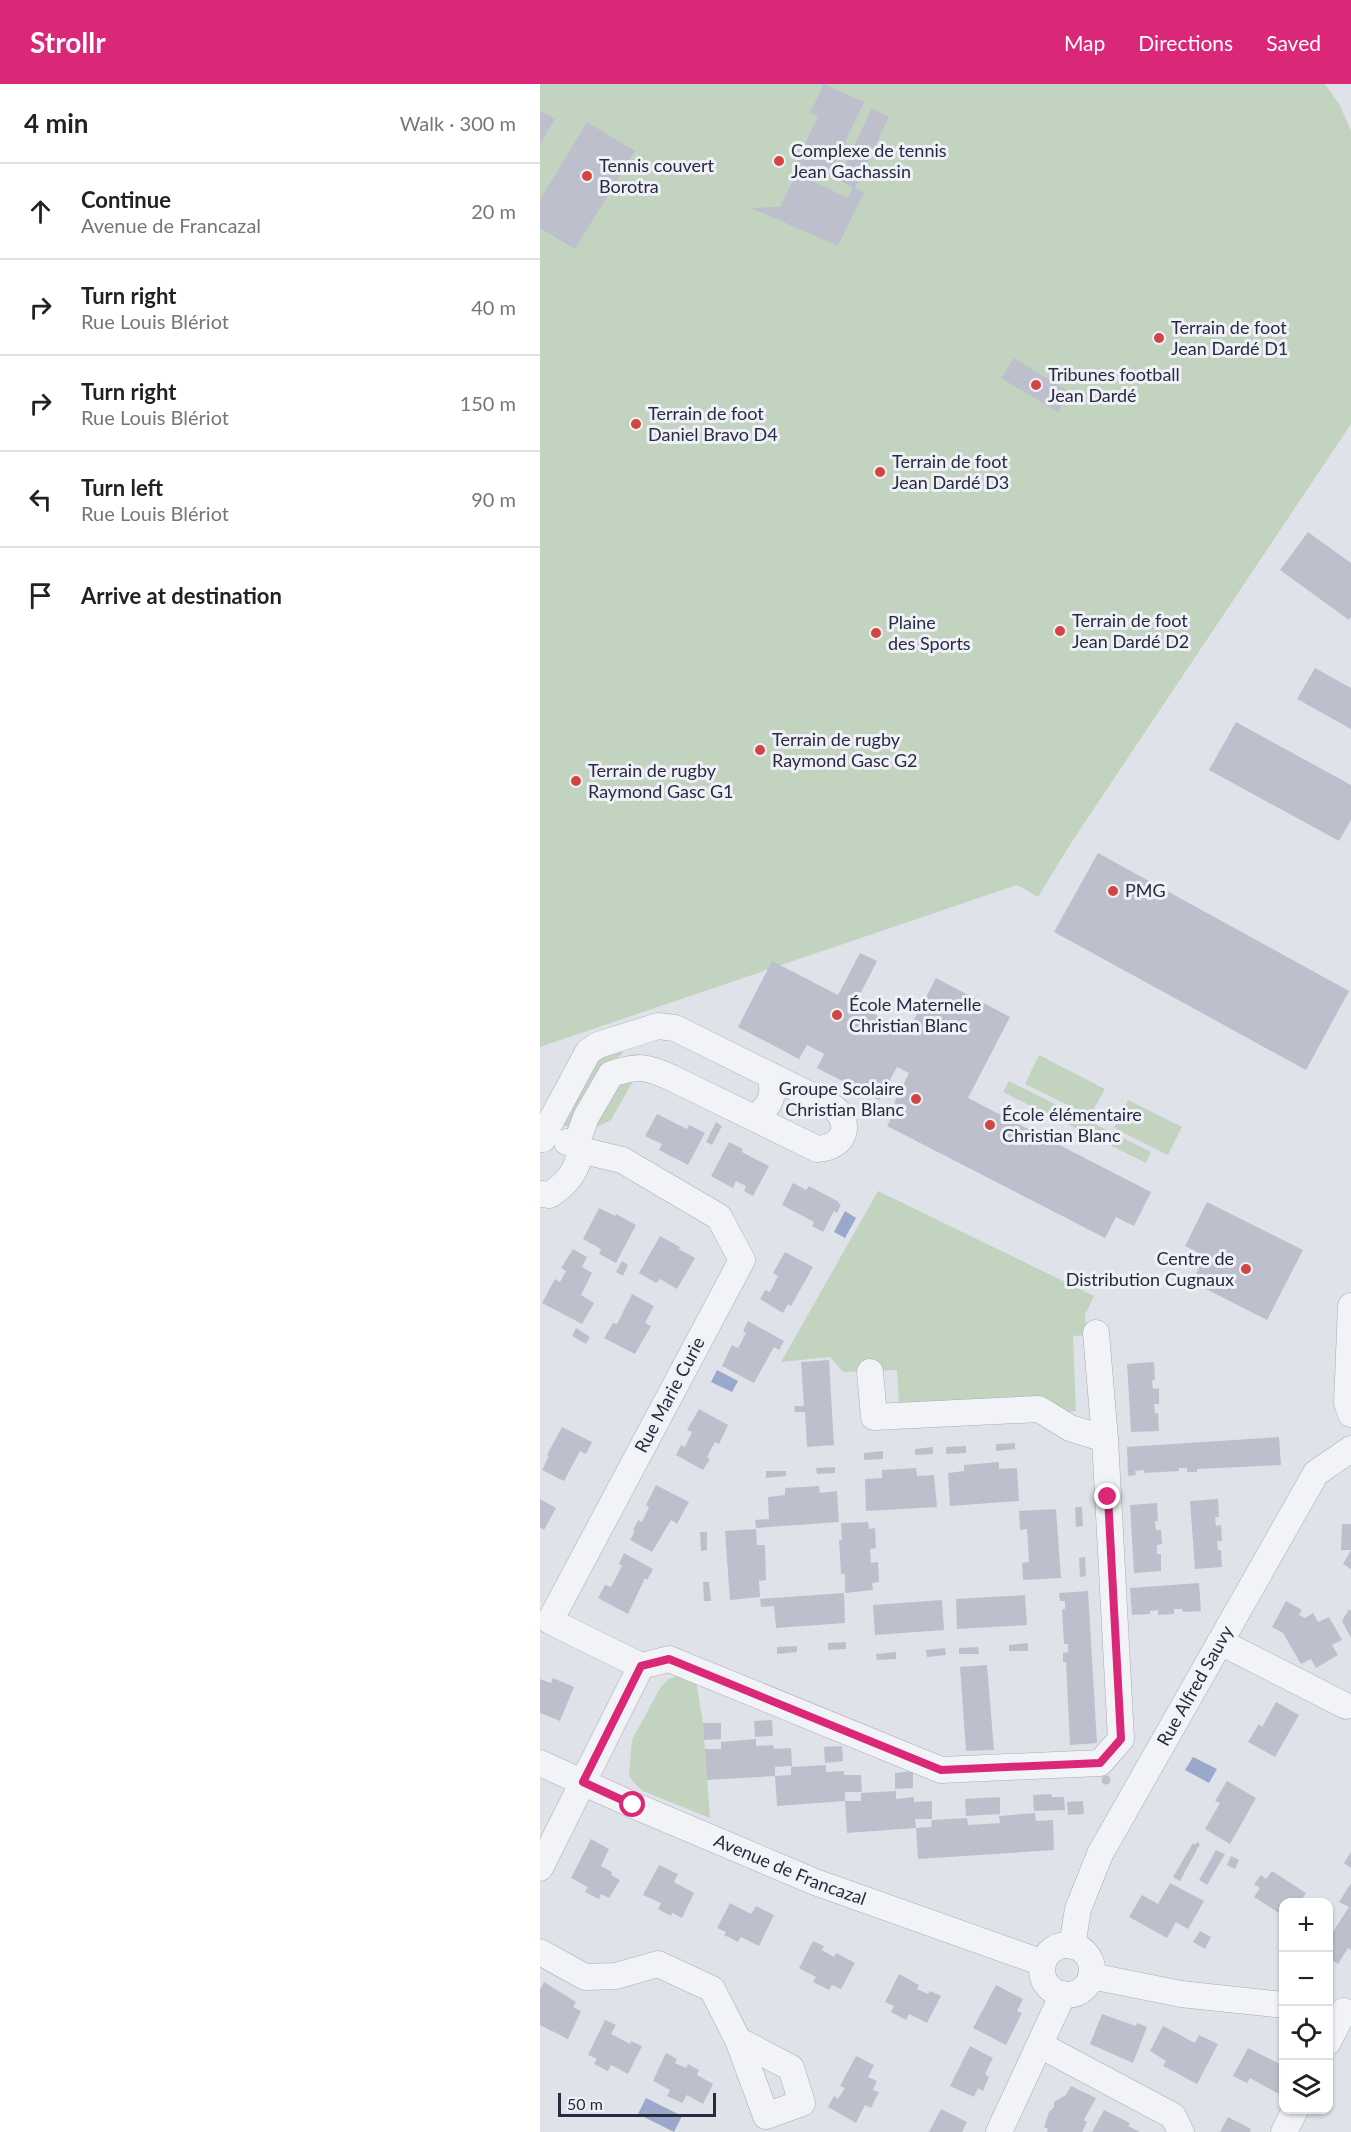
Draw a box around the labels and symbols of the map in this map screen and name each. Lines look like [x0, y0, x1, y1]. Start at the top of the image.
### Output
place label: Complexe de tennis Jean Gachassin [791, 139, 947, 182]
place label: Tennis couvert Borotra [599, 154, 715, 197]
marker: Complexe de tennis Jean Gachassin [772, 154, 786, 168]
marker: Tennis couvert Borotra [580, 169, 594, 183]
place label: Terrain de foot Jean Dardé D1 [1171, 316, 1288, 359]
marker: Terrain de foot Jean Dardé D1 [1152, 331, 1166, 345]
place label: Tribunes football Jean Dardé [1048, 363, 1180, 406]
marker: Tribunes football Jean Dardé [1029, 378, 1043, 392]
place label: Terrain de foot Daniel Bravo D4 [648, 402, 778, 445]
marker: Terrain de foot Daniel Bravo D4 [629, 417, 643, 431]
place label: Terrain de foot Jean Dardé D3 [892, 450, 1009, 493]
marker: Terrain de foot Jean Dardé D3 [873, 465, 887, 479]
place label: Terrain de foot Jean Dardé D2 [1072, 609, 1189, 652]
place label: Plaine des Sports [888, 611, 971, 654]
marker: Terrain de foot Jean Dardé D2 [1053, 624, 1067, 638]
marker: Plaine des Sports [869, 626, 883, 640]
place label: Terrain de rugby Raymond Gasc G2 [772, 728, 918, 771]
marker: Terrain de rugby Raymond Gasc G2 [753, 743, 767, 757]
place label: Terrain de rugby Raymond Gasc G1 [588, 759, 734, 802]
marker: Terrain de rugby Raymond Gasc G1 [569, 774, 583, 788]
place label: PMG [1125, 879, 1166, 901]
marker: PMG [1106, 884, 1120, 898]
place label: École Maternelle Christian Blanc [849, 993, 981, 1036]
marker: École Maternelle Christian Blanc [830, 1008, 844, 1022]
place label: Groupe Scolaire Christian Blanc [779, 1077, 904, 1120]
marker: Groupe Scolaire Christian Blanc [909, 1092, 923, 1106]
place label: École élémentaire Christian Blanc [1002, 1103, 1142, 1146]
marker: École élémentaire Christian Blanc [983, 1118, 997, 1132]
place label: Centre de Distribution Cugnaux [1066, 1247, 1234, 1290]
marker: Centre de Distribution Cugnaux [1239, 1262, 1253, 1276]
street label: Rue Marie Curie [629, 1333, 709, 1456]
route end [1094, 1483, 1120, 1509]
street label: Rue Alfred Sauvy [1152, 1621, 1238, 1749]
route start [619, 1791, 645, 1817]
street label: Avenue de Francazal [711, 1829, 869, 1909]
scale bar [558, 2090, 716, 2118]

